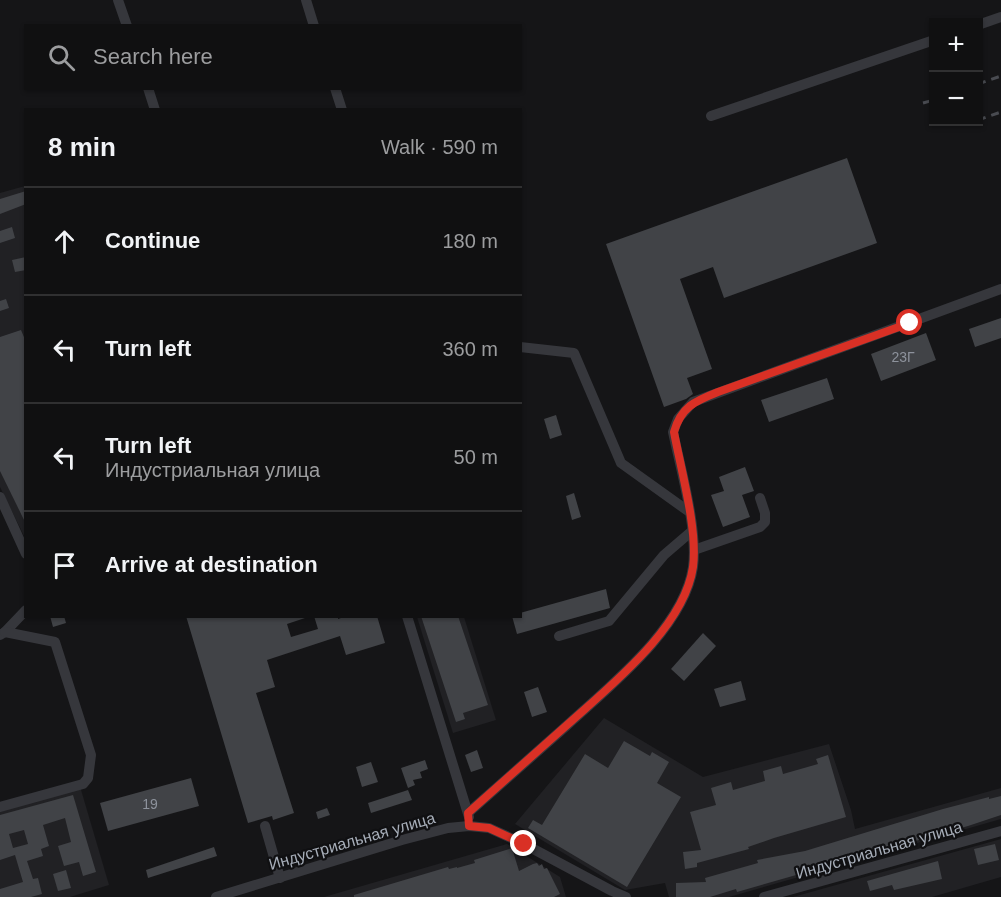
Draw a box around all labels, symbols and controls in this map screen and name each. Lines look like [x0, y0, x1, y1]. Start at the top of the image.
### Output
map controls [929, 18, 983, 126]
button: + [929, 18, 983, 72]
search box [24, 24, 522, 90]
icon: search [45, 41, 78, 74]
text: Search here [93, 44, 213, 69]
button: − [929, 72, 983, 126]
text: 8 min [48, 132, 116, 162]
text: Walk · 590 m [381, 136, 498, 158]
icon: ahead [48, 225, 81, 258]
text: Continue [105, 228, 200, 253]
text: 180 m [442, 230, 498, 252]
route start [896, 309, 922, 335]
icon: left [48, 333, 81, 366]
text: Turn left [105, 336, 191, 361]
text: 360 m [442, 338, 498, 360]
house number: 23Г [891, 349, 915, 365]
text: Turn left [105, 433, 191, 458]
icon: left [48, 441, 81, 474]
text: 50 m [454, 446, 498, 468]
text: Индустриальная улица [105, 459, 320, 481]
icon: arrive [48, 549, 81, 582]
text: Arrive at destination [105, 552, 318, 577]
house number: 19 [142, 796, 158, 812]
street label: Индустриальная улица [267, 809, 437, 873]
street label: Индустриальная улица [794, 818, 964, 882]
route end [510, 830, 536, 856]

